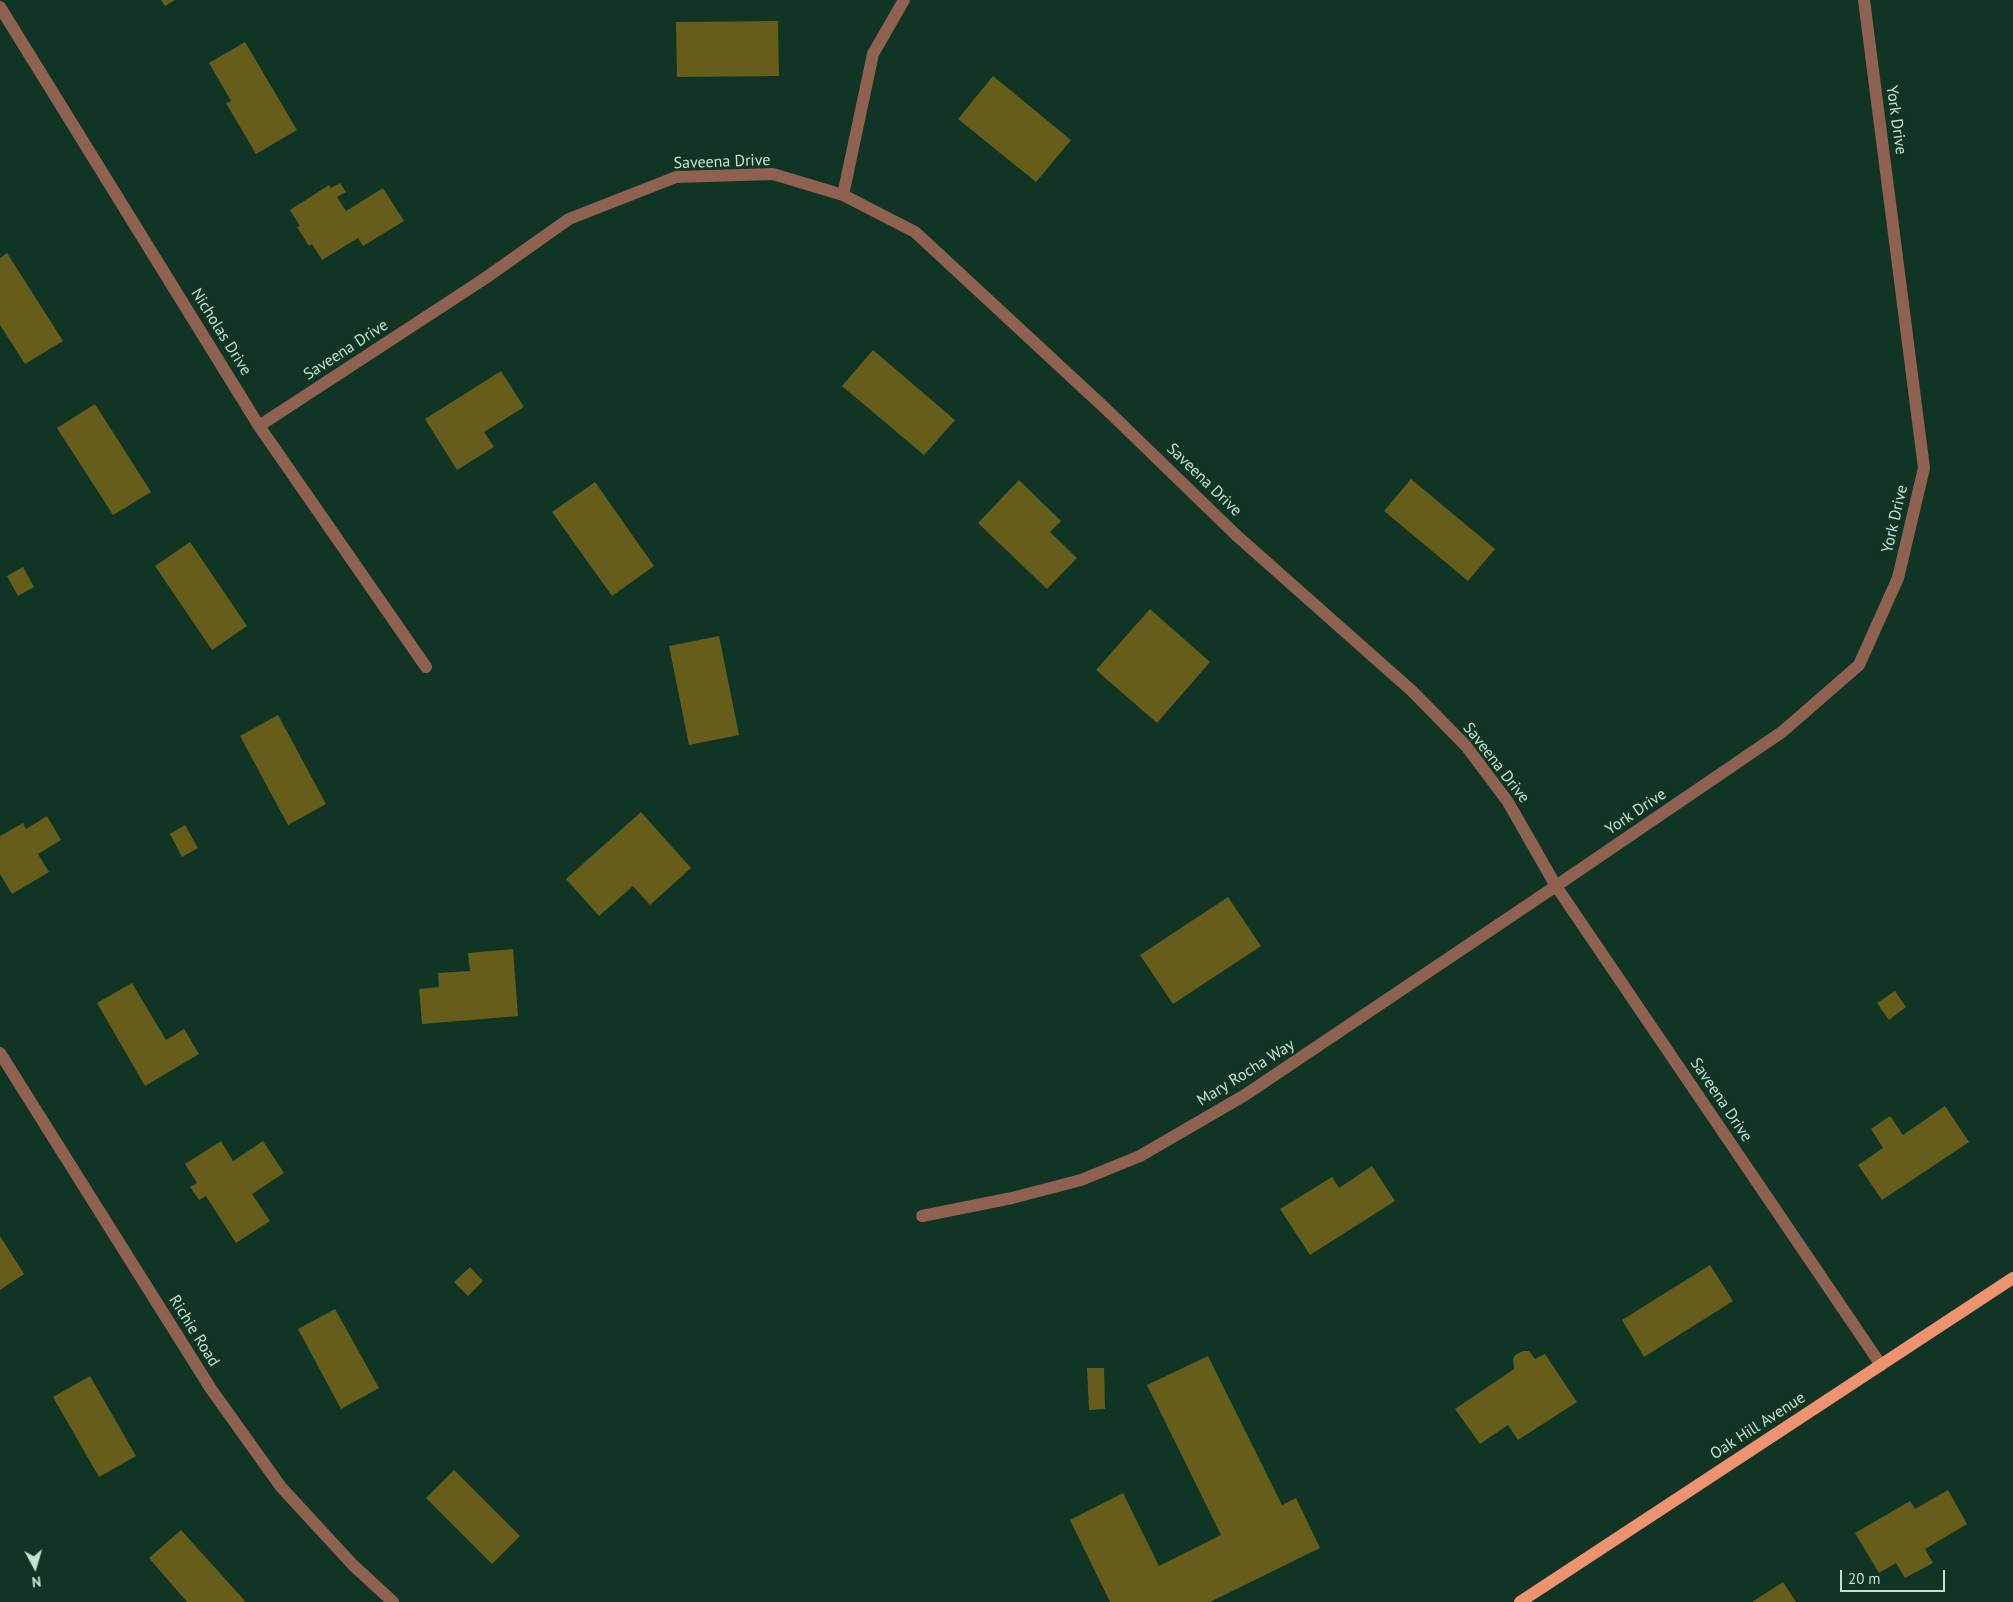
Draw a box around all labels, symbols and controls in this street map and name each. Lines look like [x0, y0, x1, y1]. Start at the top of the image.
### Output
street label: York Drive [1882, 84, 1910, 156]
street label: Saveena Drive [673, 151, 771, 173]
street label: Nicholas Drive [187, 285, 255, 379]
street label: Saveena Drive [300, 316, 392, 384]
street label: Saveena Drive [1162, 439, 1246, 521]
street label: York Drive [1878, 483, 1912, 555]
street label: Saveena Drive [1459, 719, 1533, 807]
street label: York Drive [1602, 785, 1670, 839]
street label: Mary Rocha Way [1194, 1035, 1298, 1111]
street label: Saveena Drive [1686, 1054, 1756, 1146]
street label: Richie Road [165, 1292, 223, 1370]
street label: Oak Hill Avenue [1707, 1388, 1809, 1464]
north arrow [10, 1542, 60, 1592]
scale bar [1843, 1560, 1948, 1592]
text: 20 m [1848, 1569, 1881, 1588]
text: N [31, 1572, 42, 1591]

